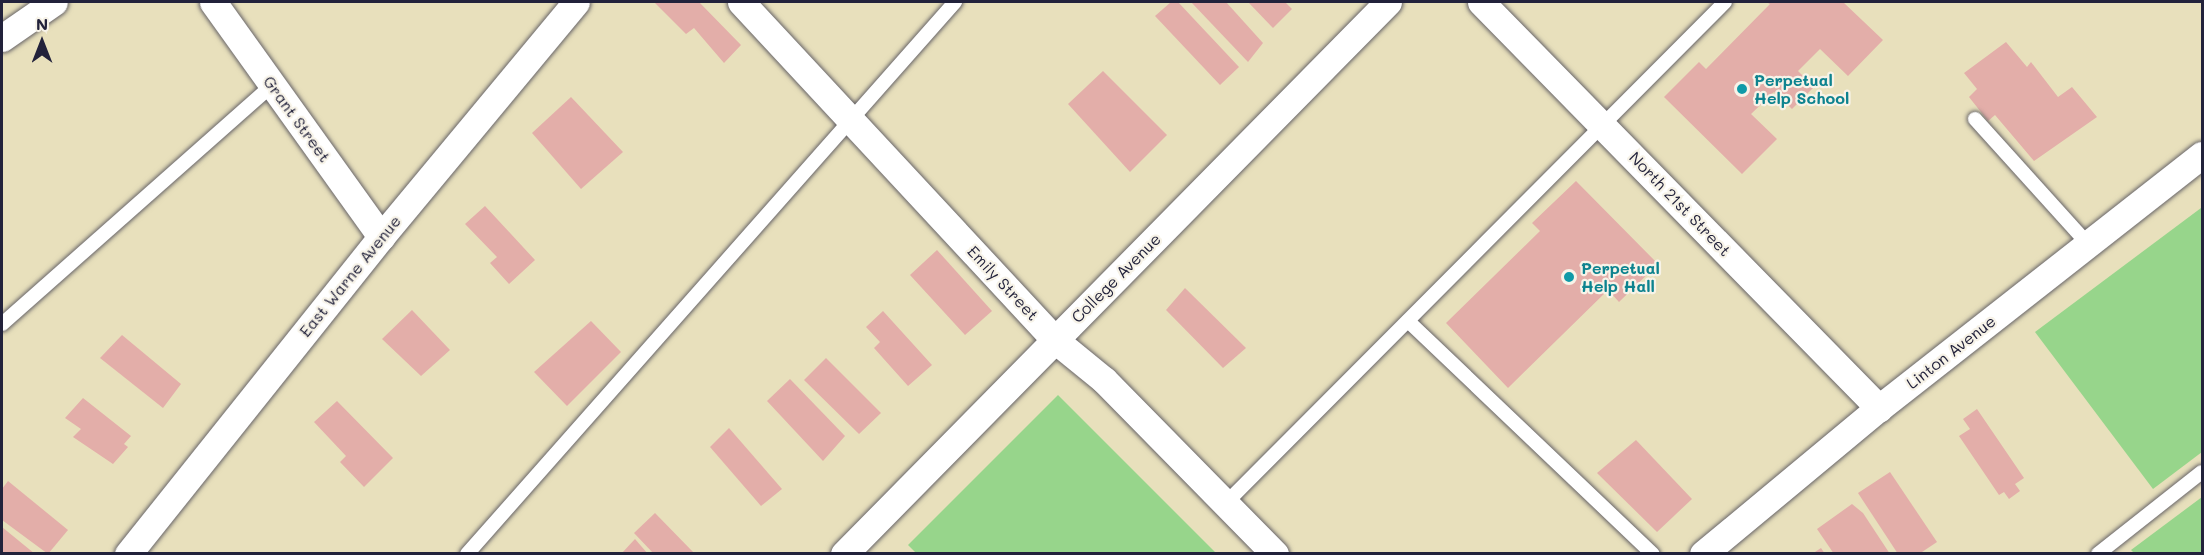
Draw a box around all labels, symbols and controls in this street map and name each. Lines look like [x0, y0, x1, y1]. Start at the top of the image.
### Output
north arrow [12, 12, 72, 72]
text: N [36, 13, 48, 34]
place label: Perpetual Help School [1754, 70, 1849, 108]
street label: Grant Street [259, 72, 335, 166]
marker: Perpetual Help School [1735, 82, 1749, 96]
street label: North 21st Street [1625, 148, 1735, 260]
street label: East Warne Avenue [295, 212, 405, 340]
street label: College Avenue [1067, 229, 1165, 327]
street label: Emily Street [964, 242, 1042, 324]
place label: Perpetual Help Hall [1581, 258, 1660, 296]
marker: Perpetual Help Hall [1562, 270, 1576, 284]
street label: Linton Avenue [1903, 311, 1999, 393]

